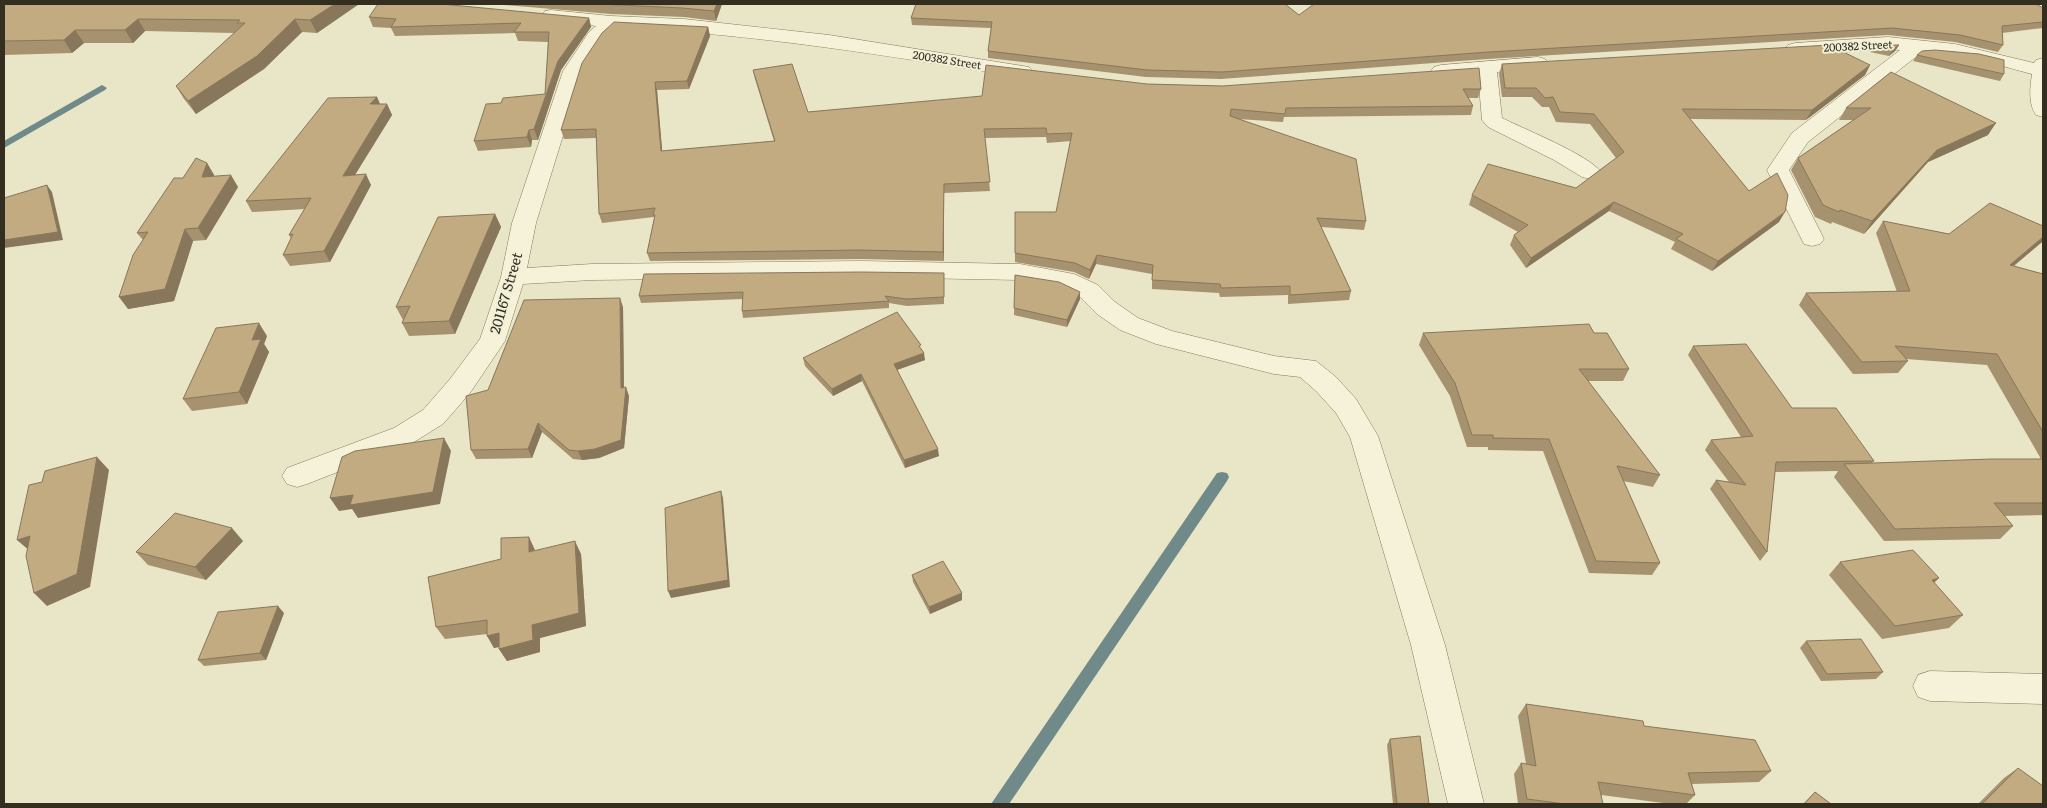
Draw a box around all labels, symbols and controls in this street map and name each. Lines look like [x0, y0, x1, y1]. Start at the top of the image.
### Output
street label: 200382 Street [1823, 35, 1893, 55]
street label: 200382 Street [912, 46, 983, 72]
street label: 201167 Street [484, 249, 526, 336]

